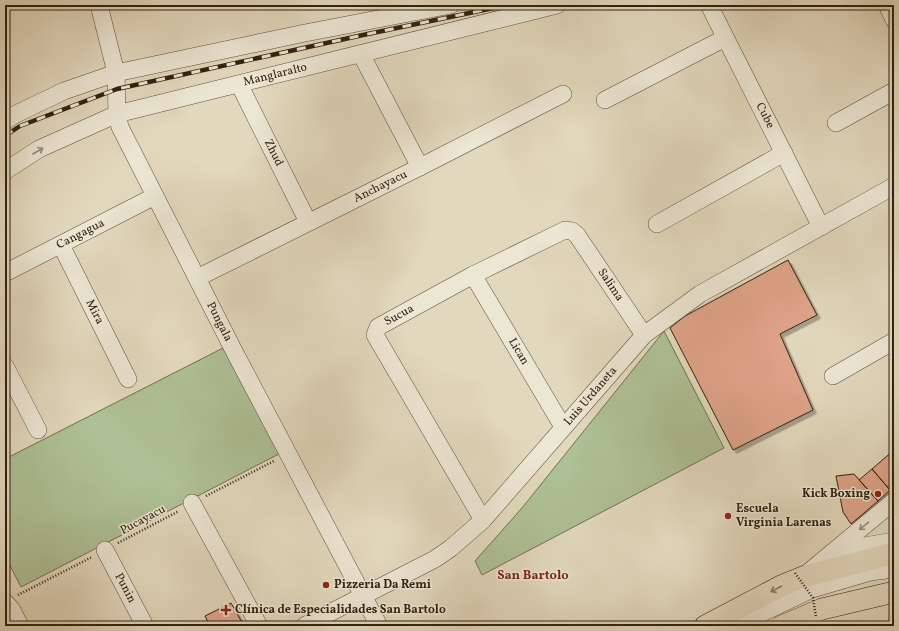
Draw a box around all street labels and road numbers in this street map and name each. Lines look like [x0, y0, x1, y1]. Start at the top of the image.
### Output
street label: Manglaralto [242, 59, 309, 90]
street label: Cube [752, 100, 778, 132]
street label: Zhud [260, 137, 287, 169]
street label: Anchayacu [351, 166, 410, 207]
street label: Cangagua [54, 215, 107, 253]
street label: Salima [594, 265, 627, 304]
street label: Mira [82, 297, 107, 327]
street label: Pungala [202, 299, 236, 344]
street label: Sucua [382, 301, 417, 330]
street label: Lican [504, 335, 533, 368]
street label: Luis Urdaneta [560, 363, 621, 429]
street label: Pucayacu [117, 501, 169, 539]
street label: Punin [111, 570, 139, 606]

